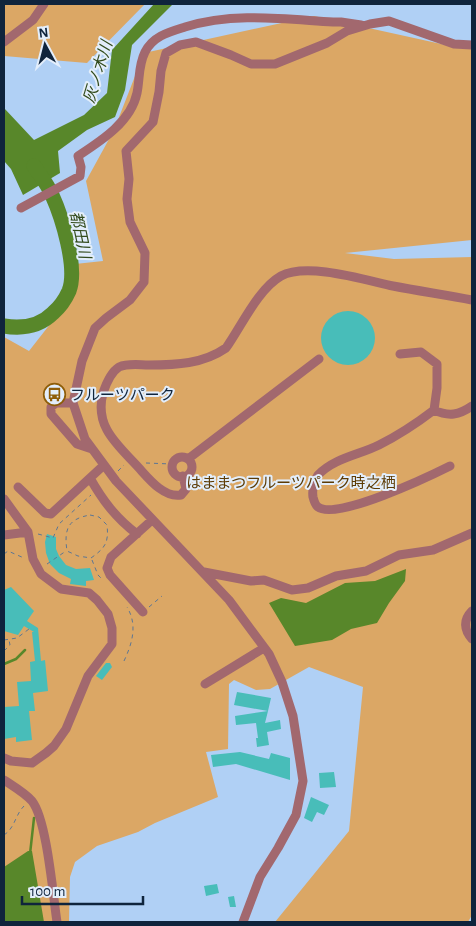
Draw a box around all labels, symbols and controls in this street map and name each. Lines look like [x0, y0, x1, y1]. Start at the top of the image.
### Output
north arrow [20, 20, 70, 70]
text: N [38, 26, 49, 41]
water label: 灰ノ木川 [80, 37, 116, 105]
water label: 都田川 [67, 210, 94, 262]
bus stop icon: フルーツパーク [42, 383, 66, 407]
place label: フルーツパーク [70, 387, 175, 403]
park label: はままつフルーツパーク時之栖 [186, 475, 396, 491]
scale bar [22, 874, 144, 906]
text: 100 m [30, 884, 65, 899]

